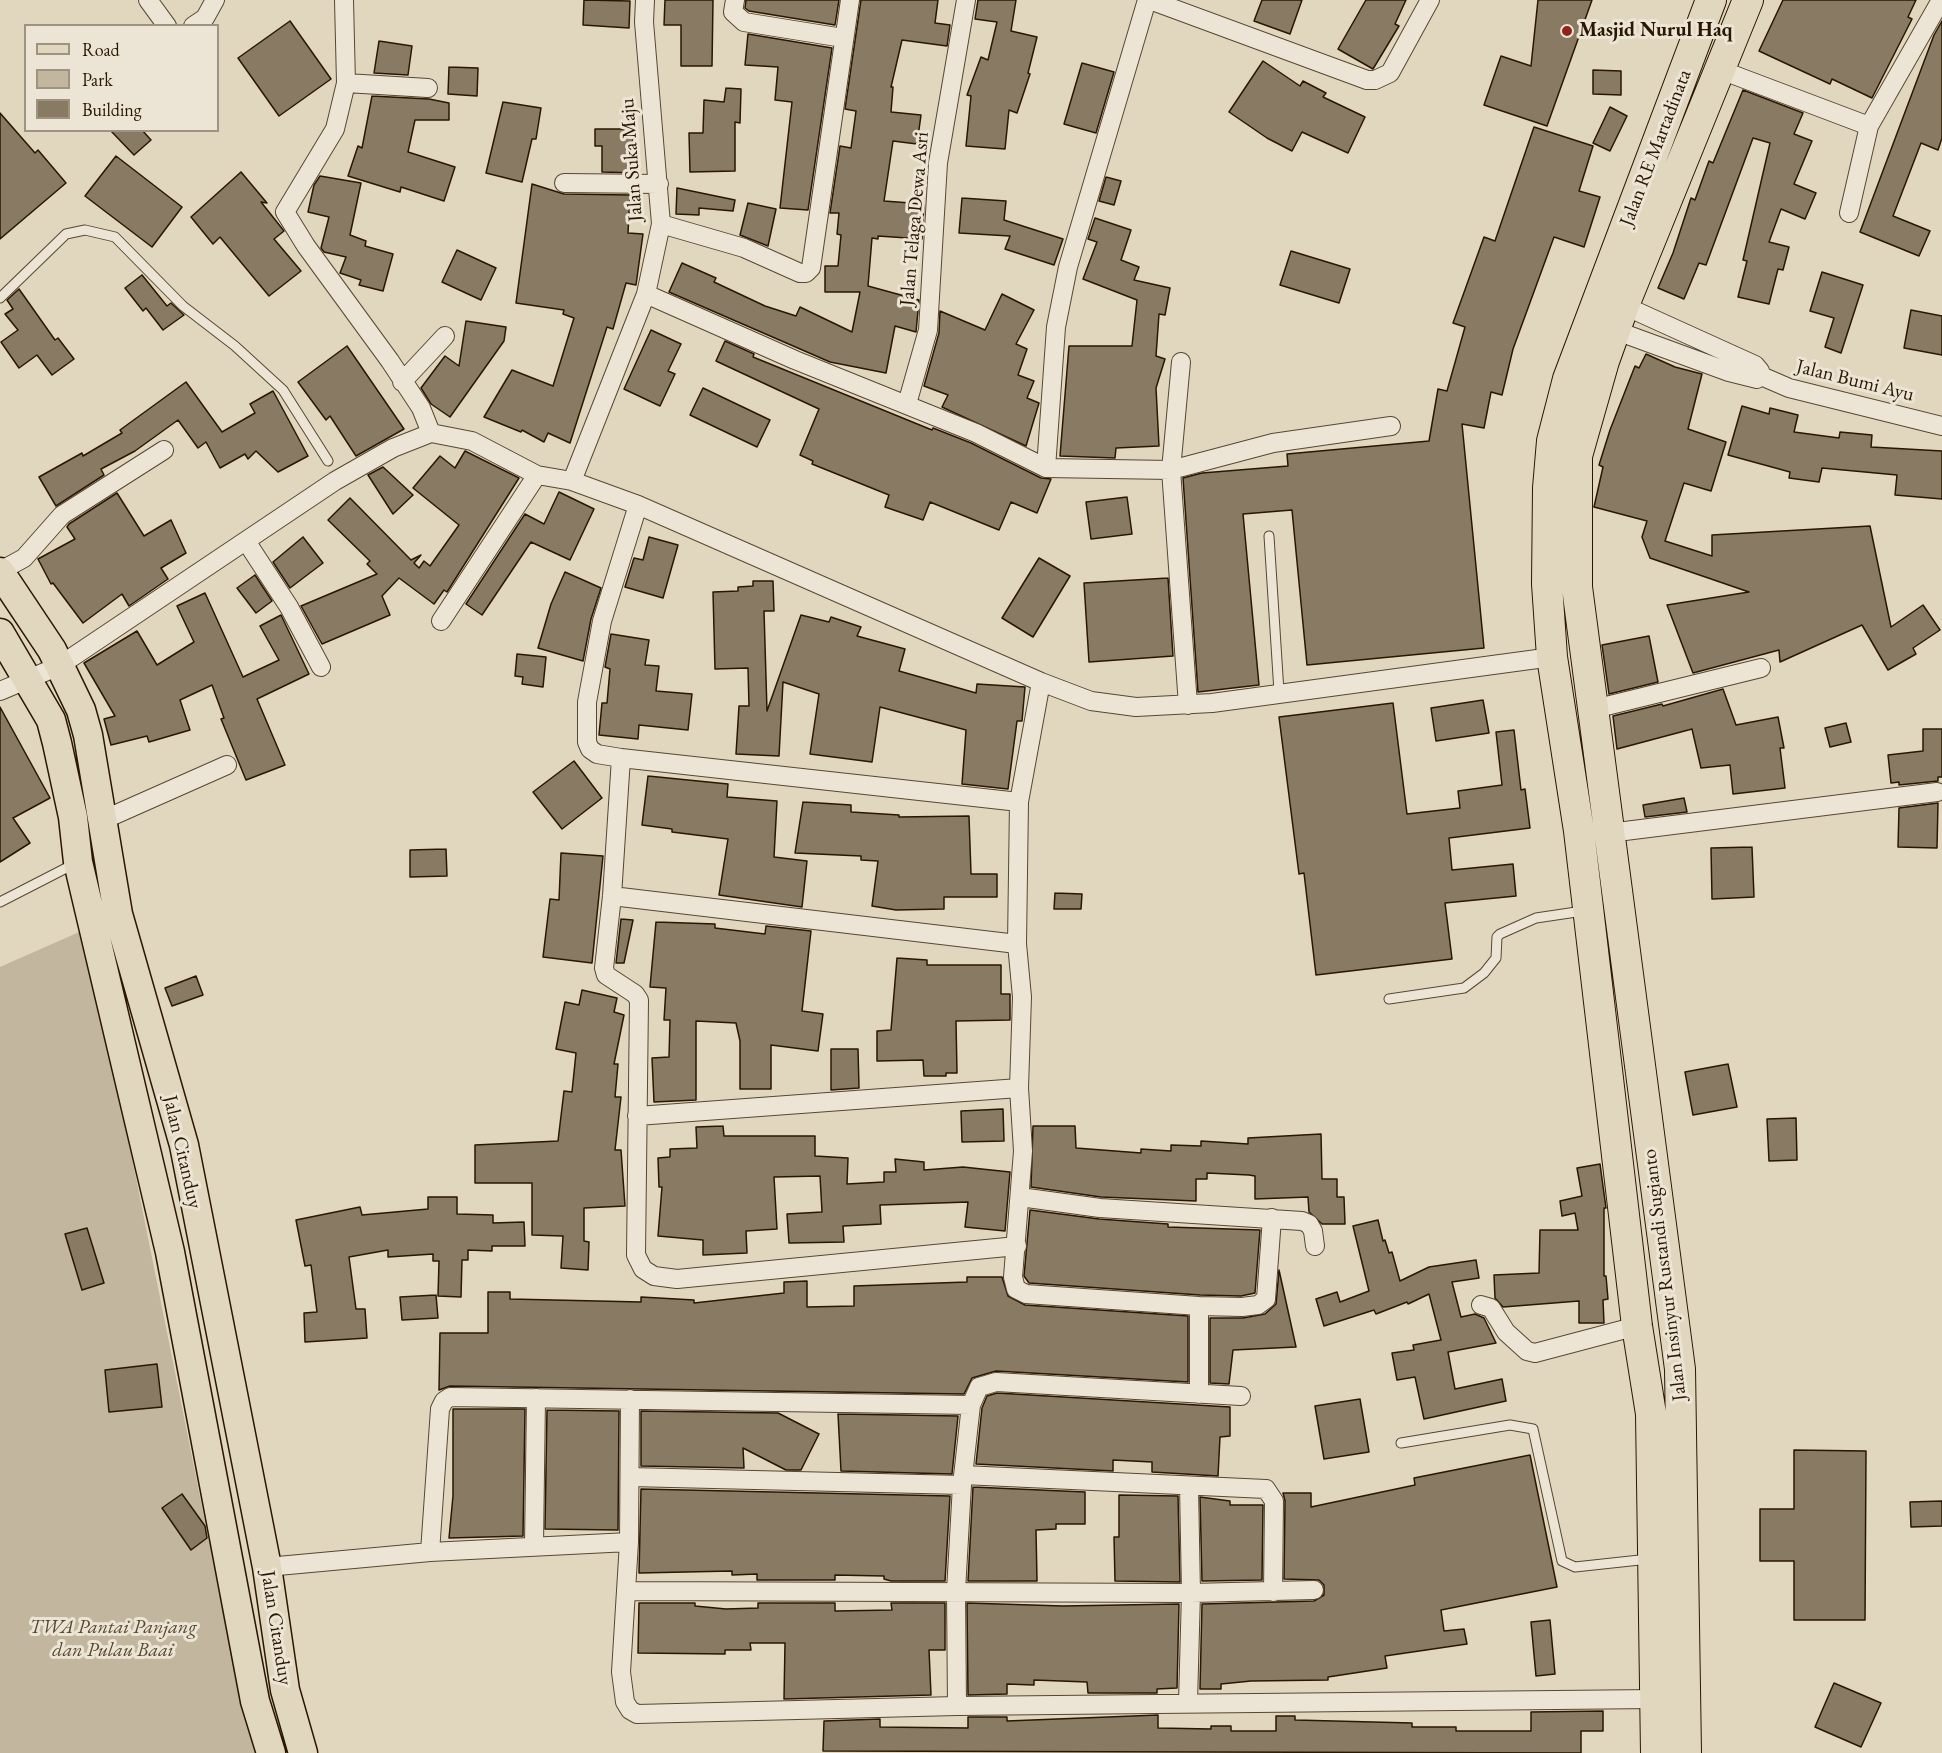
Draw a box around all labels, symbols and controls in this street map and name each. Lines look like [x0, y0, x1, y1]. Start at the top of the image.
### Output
place label: Masjid Nurul Haq [1579, 19, 1732, 43]
legend [24, 24, 219, 132]
marker: Masjid Nurul Haq [1560, 24, 1574, 38]
text: Road [82, 38, 120, 61]
street label: Jalan RE Martadinata [1615, 66, 1697, 230]
text: Park [82, 68, 113, 91]
street label: Jalan Suka Maju [616, 97, 648, 223]
text: Building [82, 98, 142, 121]
street label: Jalan Telaga Dewa Asri [895, 131, 935, 307]
street label: Jalan Bumi Ayu [1794, 355, 1916, 407]
street label: Jalan Citanduy [157, 1093, 207, 1211]
street label: Jalan Insinyur Rustandi Sugianto [1638, 1148, 1692, 1402]
street label: Jalan Citanduy [255, 1569, 297, 1687]
park label: TWA Pantai Panjang dan Pulau Baai [30, 1616, 196, 1663]

